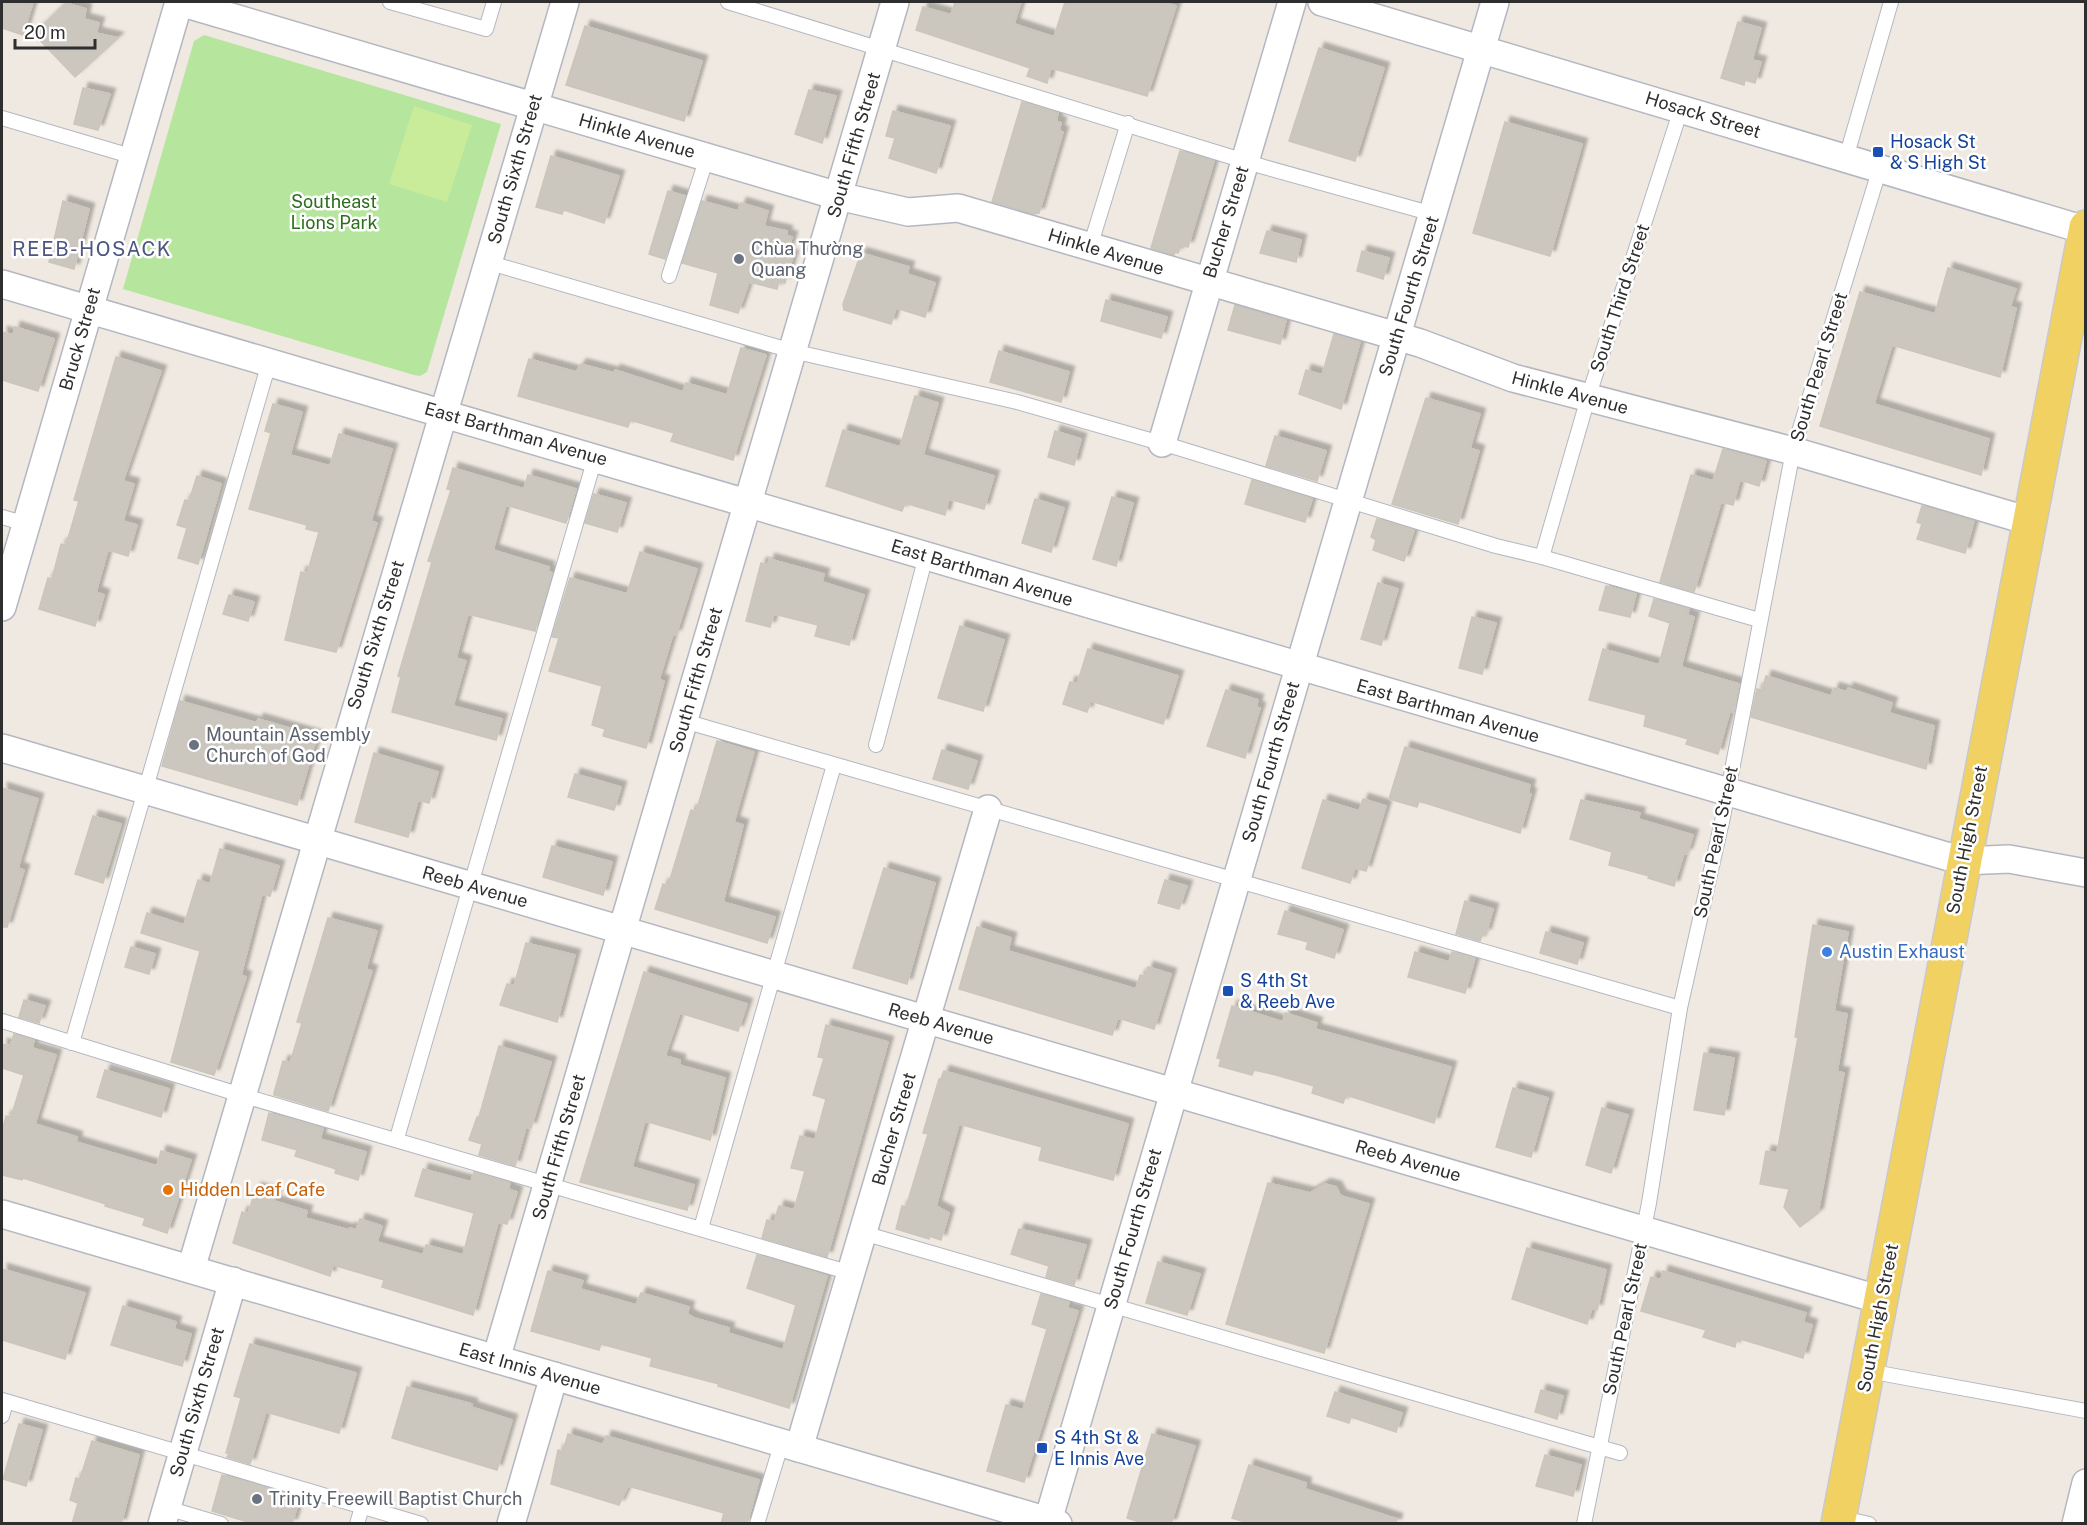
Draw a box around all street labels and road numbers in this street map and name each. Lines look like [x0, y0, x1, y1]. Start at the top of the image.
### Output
street label: South Fifth Street [823, 70, 884, 220]
street label: Hosack Street [1643, 87, 1763, 142]
street label: South Sixth Street [483, 91, 546, 246]
street label: Hinkle Avenue [577, 109, 698, 162]
street label: Bucher Street [1198, 163, 1253, 281]
street label: South Fourth Street [1374, 213, 1443, 379]
street label: South Third Street [1586, 221, 1653, 375]
street label: Hinkle Avenue [1046, 224, 1167, 279]
street label: Bruck Street [55, 285, 104, 393]
street label: South Pearl Street [1786, 290, 1851, 444]
street label: Hinkle Avenue [1509, 367, 1631, 418]
street label: East Barthman Avenue [422, 397, 610, 470]
street label: East Barthman Avenue [888, 535, 1076, 610]
street label: South Sixth Street [343, 558, 408, 712]
street label: South Fifth Street [665, 605, 726, 755]
street label: East Barthman Avenue [1354, 674, 1542, 747]
street label: South Fourth Street [1237, 679, 1304, 845]
street label: South Pearl Street [1689, 764, 1742, 920]
street label: South High Street [1942, 764, 1991, 916]
street label: Reeb Avenue [420, 861, 530, 912]
street label: Reeb Avenue [886, 998, 996, 1049]
street label: Bucher Street [867, 1070, 920, 1188]
street label: South Fifth Street [528, 1072, 589, 1222]
street label: Reeb Avenue [1353, 1135, 1463, 1186]
street label: South Fourth Street [1099, 1146, 1166, 1312]
street label: South Pearl Street [1598, 1241, 1651, 1397]
street label: South High Street [1853, 1242, 1902, 1394]
street label: South Sixth Street [165, 1324, 228, 1479]
street label: East Innis Avenue [457, 1338, 604, 1399]

